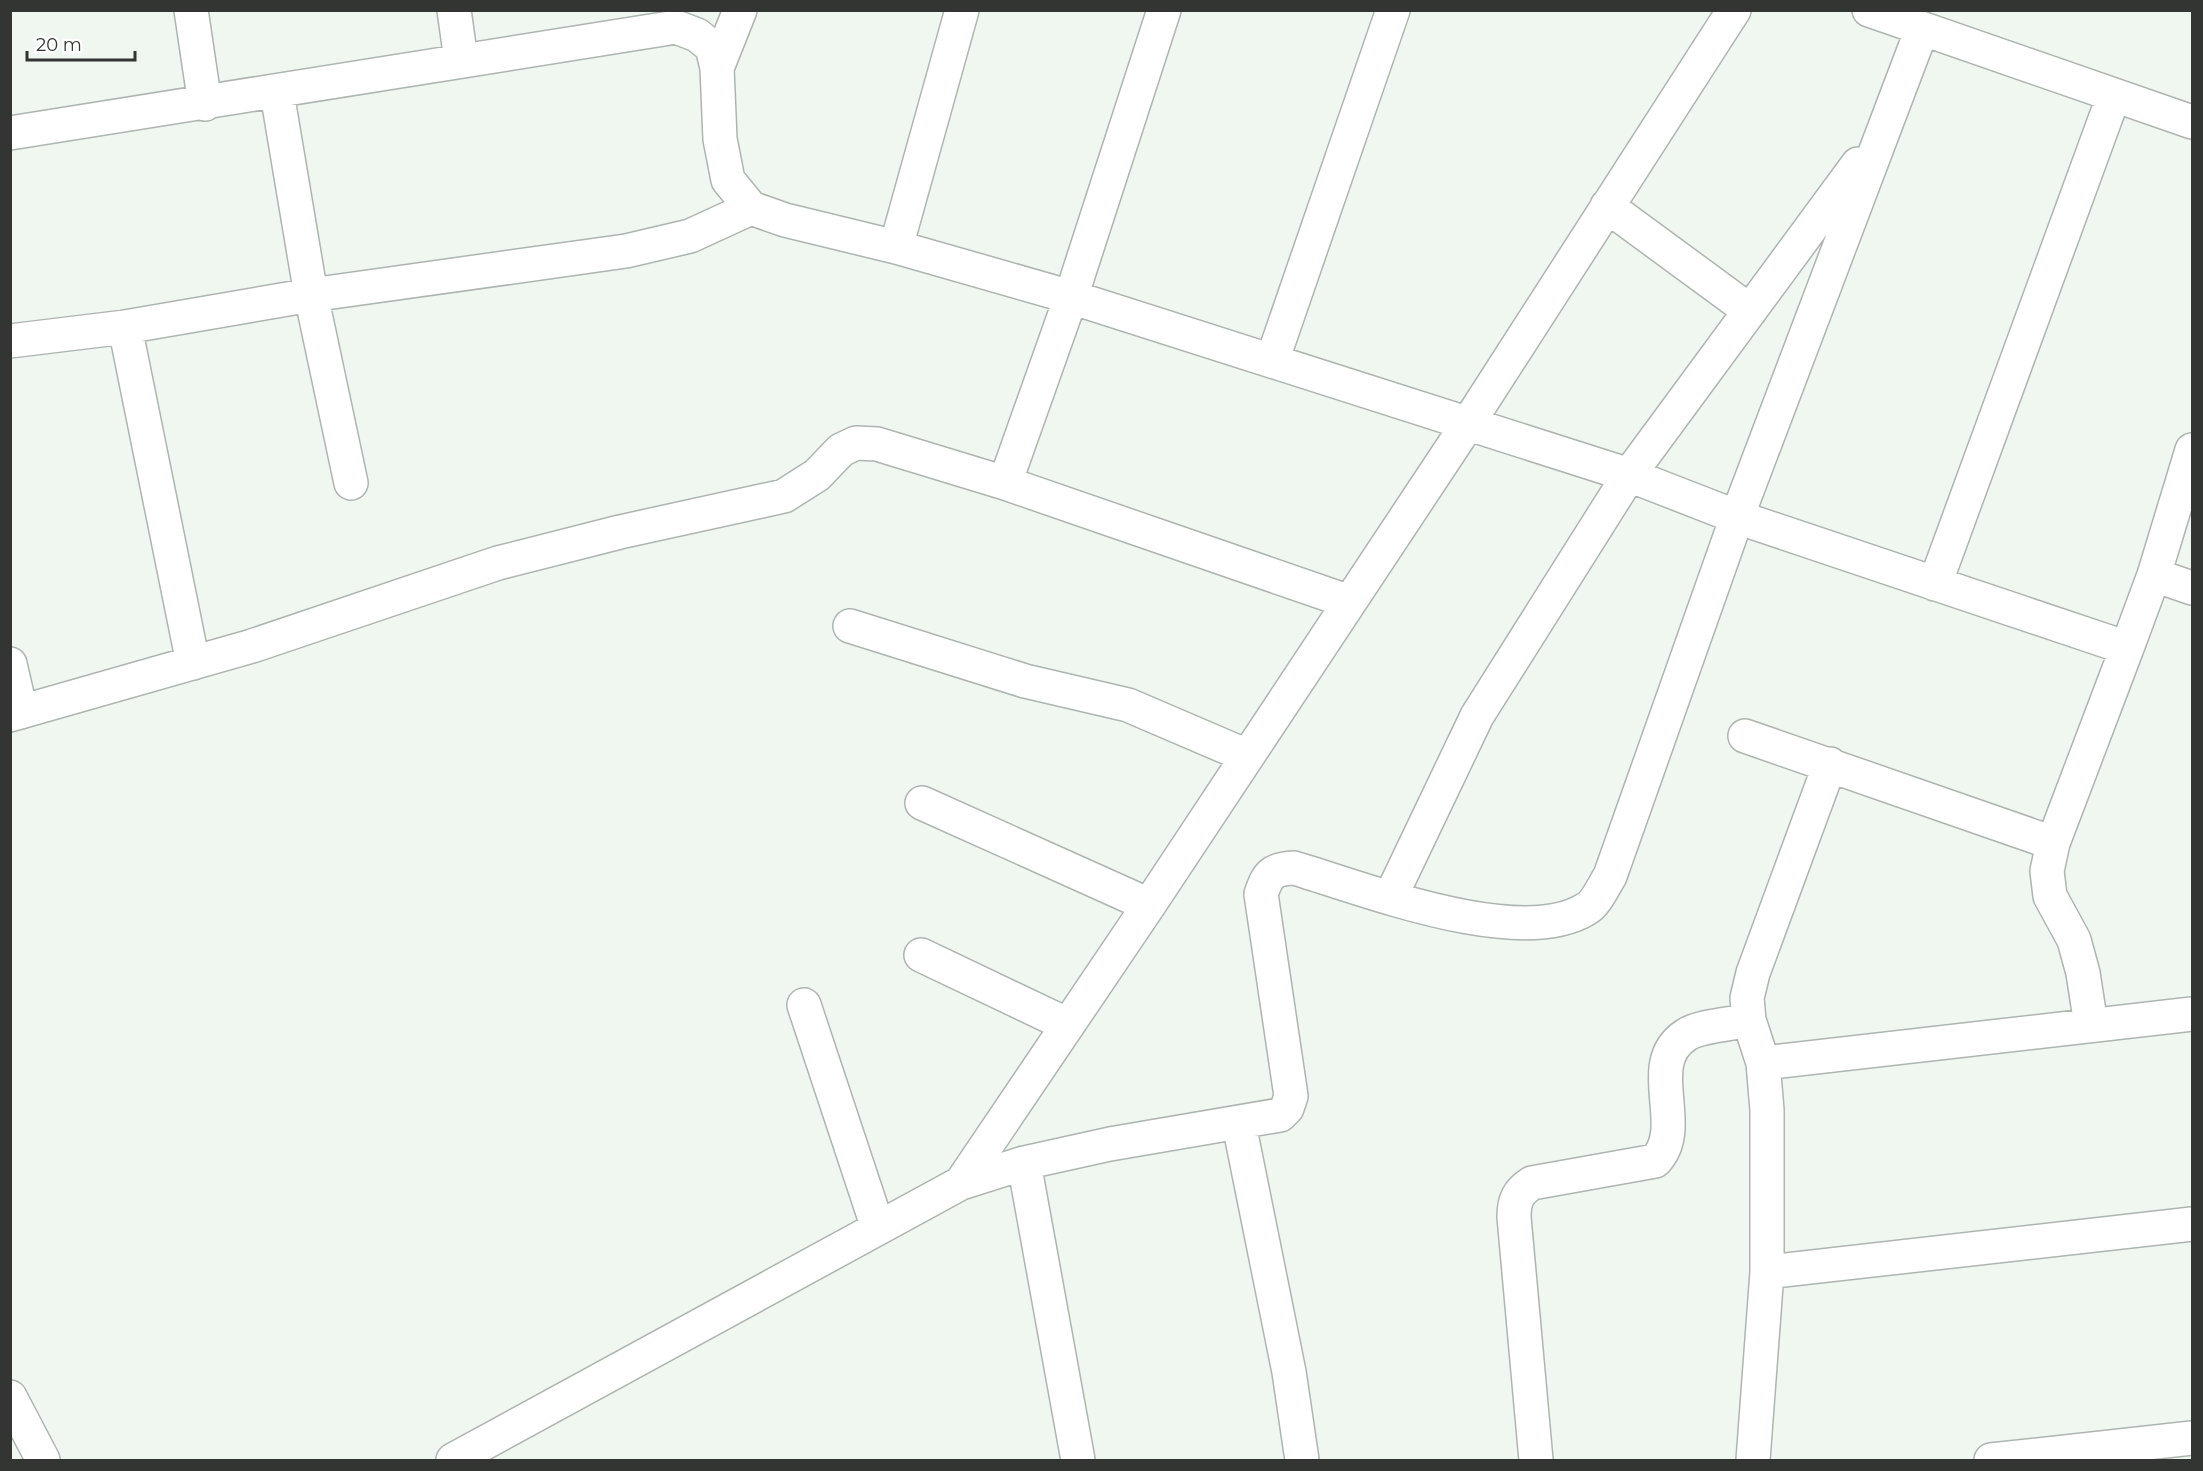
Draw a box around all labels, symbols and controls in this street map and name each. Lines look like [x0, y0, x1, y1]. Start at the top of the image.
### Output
scale bar [27, 24, 135, 62]
text: 20 m [36, 34, 82, 56]

